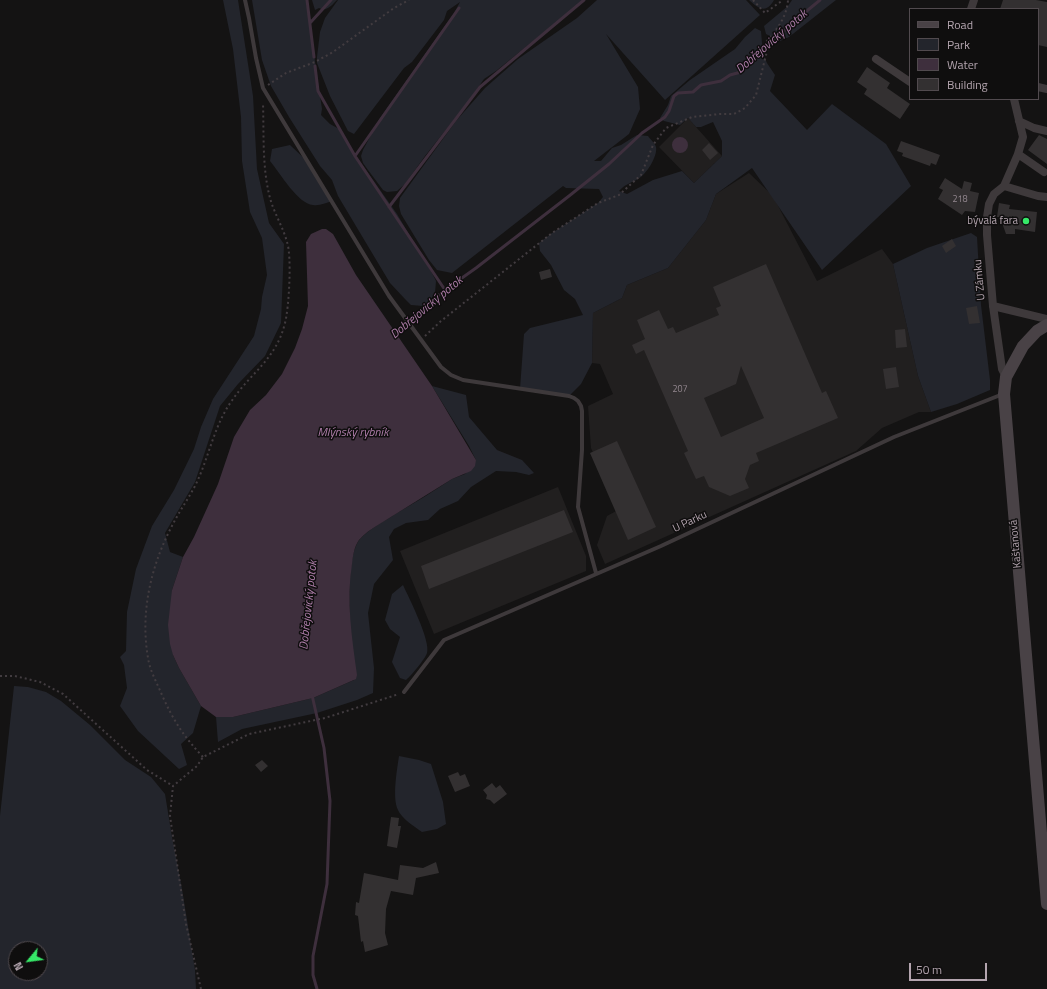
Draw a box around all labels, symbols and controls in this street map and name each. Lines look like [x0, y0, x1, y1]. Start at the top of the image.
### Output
water label: Dobřejovický potok [733, 7, 811, 77]
legend [909, 8, 1039, 100]
text: Road [947, 15, 973, 34]
text: Park [947, 35, 970, 54]
text: Water [947, 55, 978, 74]
text: Building [947, 75, 988, 94]
house number: 218 [952, 195, 968, 205]
place label: bývalá fara [967, 214, 1018, 228]
marker: bývalá fara [1021, 216, 1031, 226]
street label: U Zámku [972, 259, 988, 301]
water label: Dobřejovický potok [388, 274, 466, 342]
house number: 207 [672, 385, 688, 395]
water label: Mlýnský rybník [317, 426, 389, 440]
street label: U Parku [671, 508, 709, 536]
street label: Kaštanová [1007, 519, 1025, 569]
water label: Dobřejovický potok [297, 560, 321, 650]
north arrow [8, 941, 48, 981]
scale bar [911, 955, 989, 981]
text: N [10, 959, 27, 974]
text: 50 m [916, 960, 942, 979]

